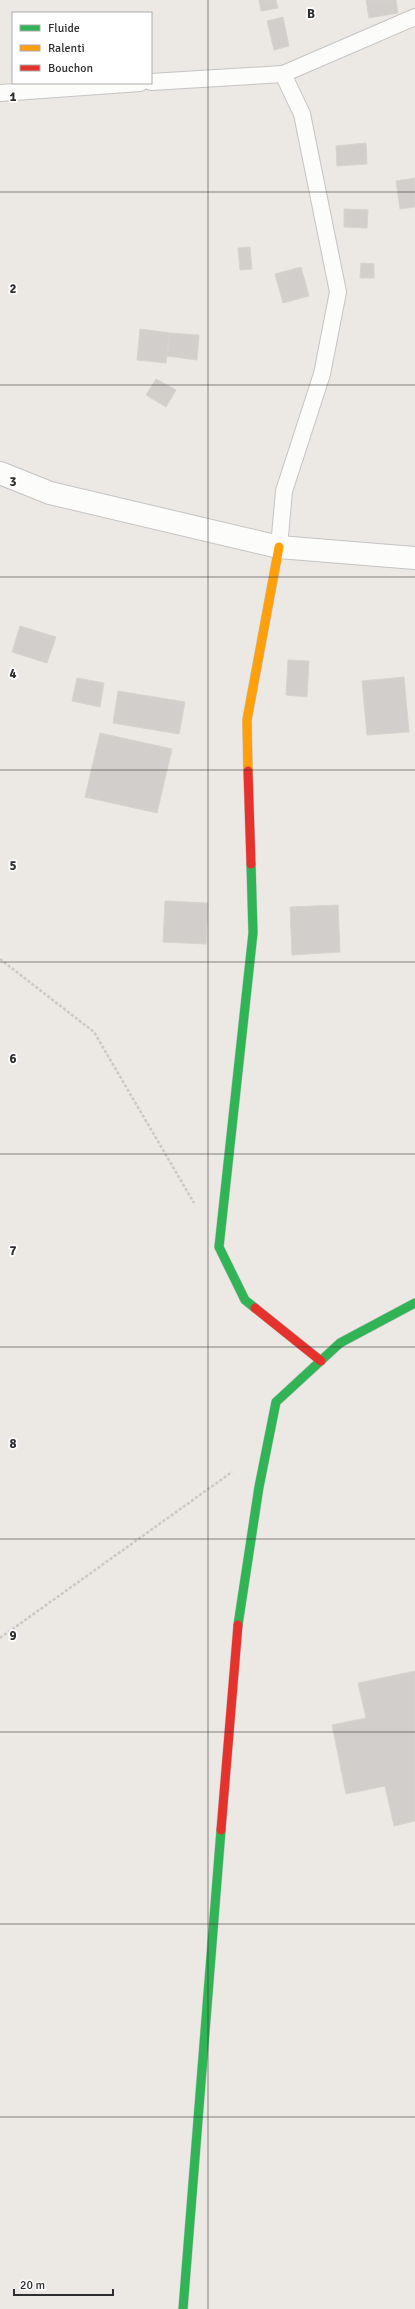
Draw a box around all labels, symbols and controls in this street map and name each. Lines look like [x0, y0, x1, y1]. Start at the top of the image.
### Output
text: B [307, 6, 315, 22]
legend [12, 12, 152, 84]
text: Fluide [48, 21, 80, 36]
text: Ralenti [48, 41, 85, 56]
text: Bouchon [48, 61, 93, 76]
text: 1 [9, 89, 17, 105]
text: 2 [9, 281, 17, 297]
text: 3 [9, 474, 17, 490]
text: 4 [9, 666, 17, 682]
text: 5 [9, 858, 17, 874]
text: 6 [9, 1051, 17, 1067]
text: 7 [9, 1243, 17, 1259]
text: 8 [9, 1436, 17, 1452]
text: 9 [9, 1628, 17, 1644]
scale bar [14, 2271, 113, 2297]
text: 20 m [20, 2278, 45, 2293]

